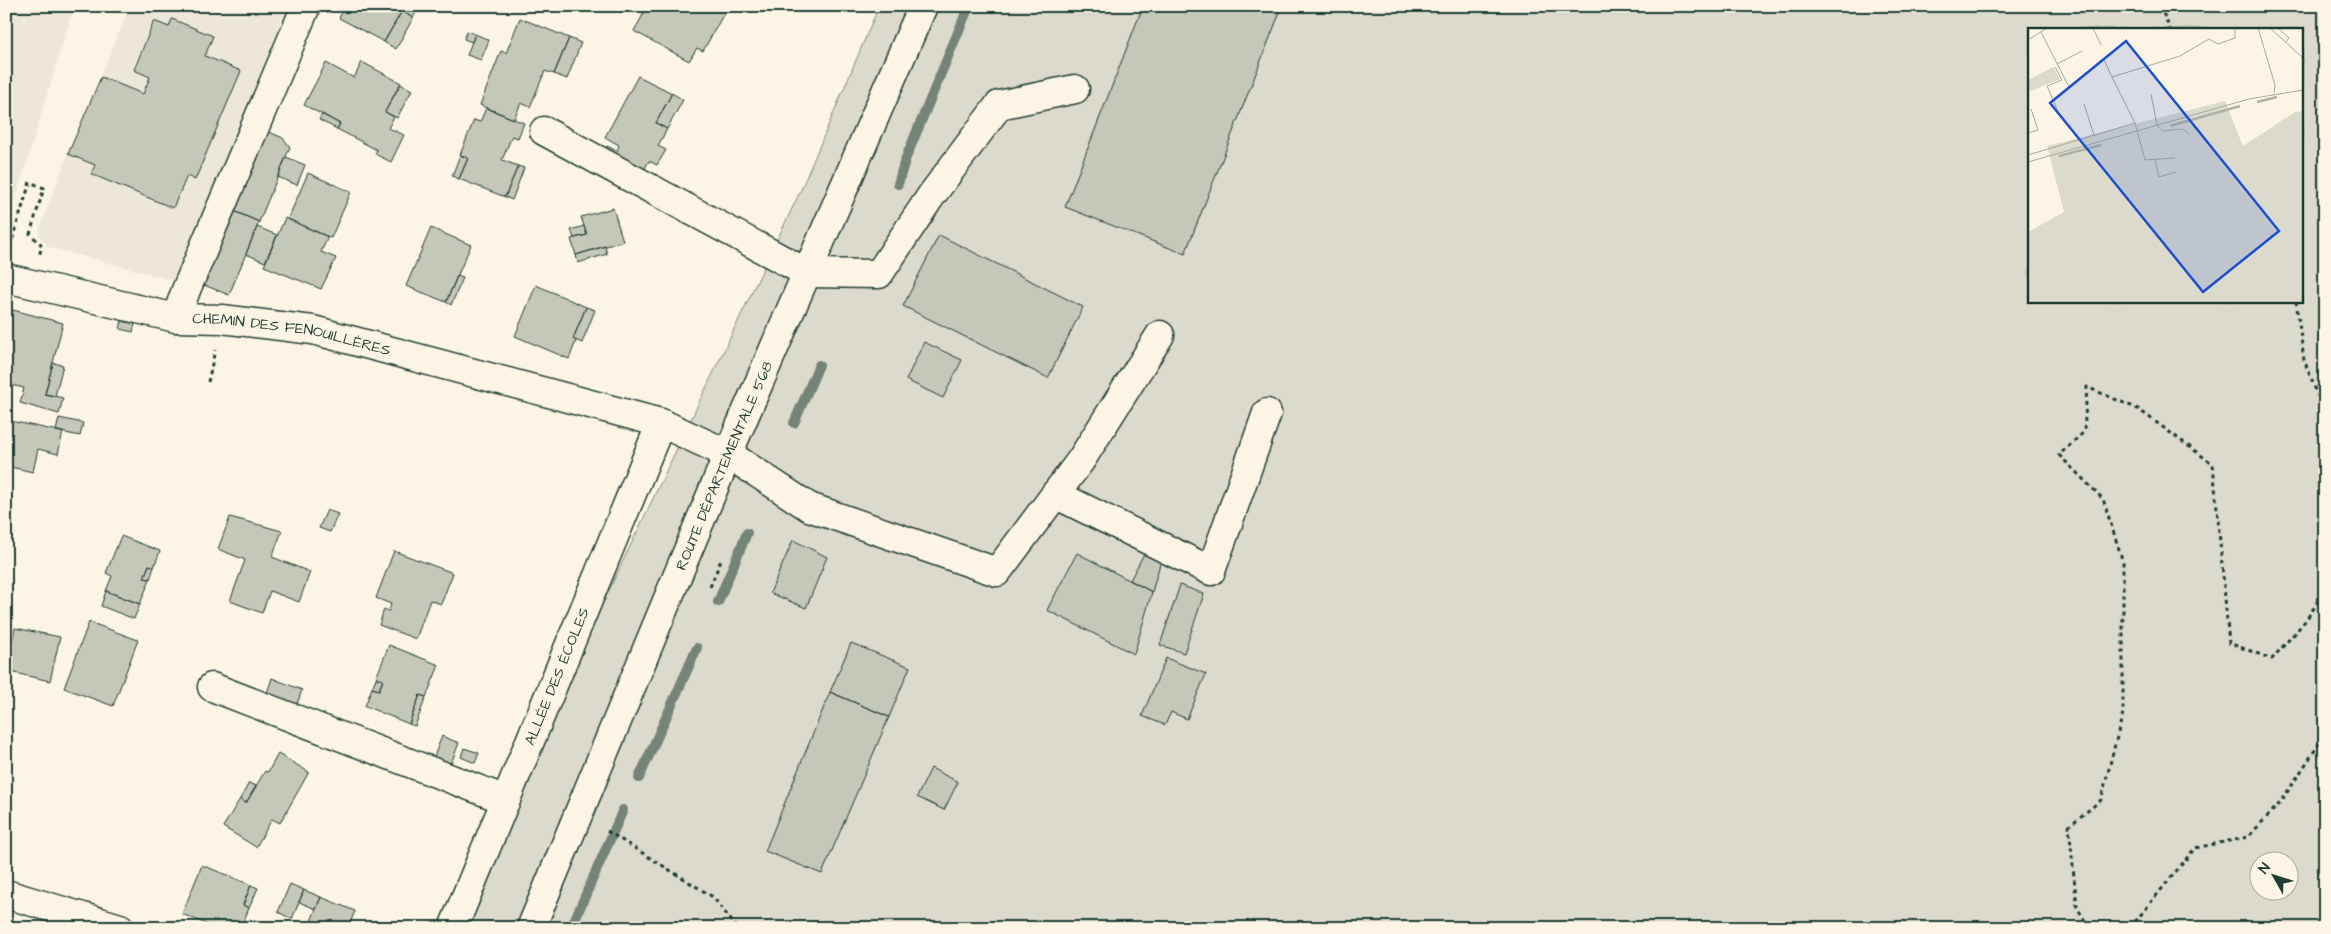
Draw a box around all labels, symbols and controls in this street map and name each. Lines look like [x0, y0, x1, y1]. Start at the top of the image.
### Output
inset map [2028, 28, 2304, 302]
street label: CHEMIN DES FENOUILLÈRES [192, 308, 393, 361]
street label: ROUTE DÉPARTEMENTALE 568 [670, 358, 778, 573]
street label: ALLÉE DES ÉCOLES [519, 604, 594, 748]
north arrow [2248, 852, 2298, 902]
text: N [2254, 859, 2275, 878]

